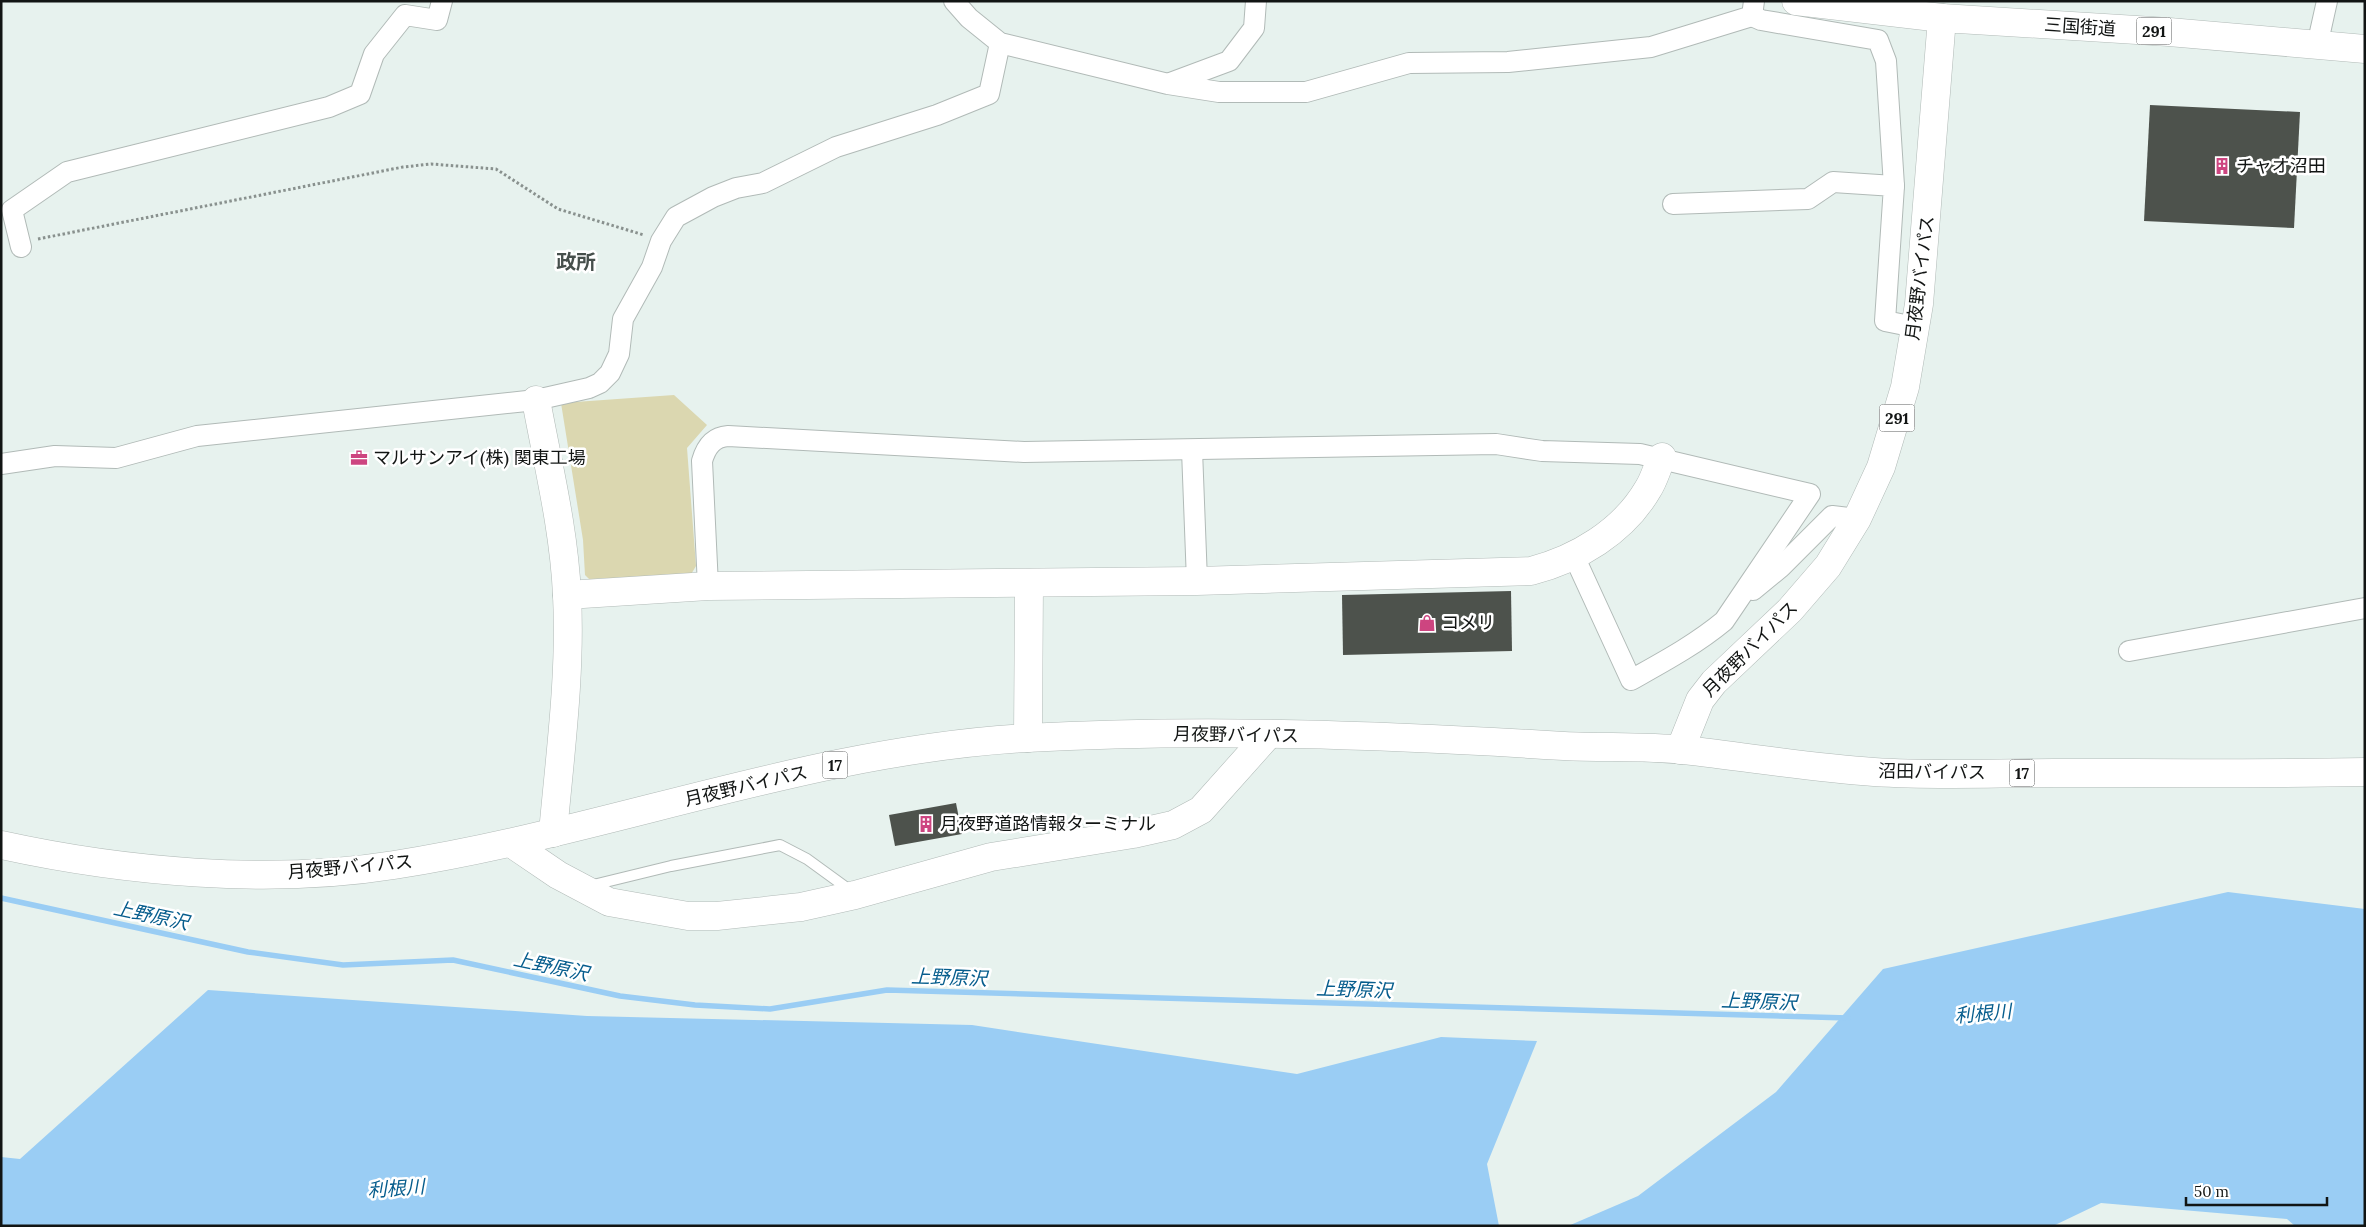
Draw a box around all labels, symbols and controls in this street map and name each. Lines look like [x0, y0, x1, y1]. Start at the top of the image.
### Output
street label: 三国街道 [2043, 13, 2117, 40]
road number: 291 [2136, 18, 2172, 44]
place label: チャオ沼田 [2236, 154, 2326, 177]
building icon: チャオ沼田 [2212, 156, 2232, 176]
street label: 月夜野バイパス [1900, 214, 1939, 342]
district label: 政所 [556, 249, 596, 274]
road number: 291 [1880, 404, 1914, 432]
place label: マルサンアイ(株) 関東工場 [373, 446, 586, 469]
office icon: マルサンアイ(株) 関東工場 [349, 448, 369, 468]
street label: 月夜野バイパス [1697, 596, 1802, 701]
place label: コメリ [1441, 611, 1495, 634]
shop icon: コメリ [1417, 613, 1437, 633]
street label: 月夜野バイパス [1173, 722, 1299, 747]
road number: 17 [822, 752, 848, 778]
street label: 沼田バイパス [1878, 759, 1986, 784]
street label: 月夜野バイパス [682, 760, 810, 811]
road number: 17 [2010, 760, 2034, 786]
place label: 月夜野道路情報ターミナル [940, 812, 1156, 835]
building icon: 月夜野道路情報ターミナル [916, 814, 936, 834]
street label: 月夜野バイパス [286, 850, 414, 883]
water label: 上野原沢 [111, 895, 194, 935]
water label: 上野原沢 [511, 946, 594, 986]
water label: 上野原沢 [911, 964, 990, 990]
water label: 上野原沢 [1316, 976, 1395, 1002]
water label: 上野原沢 [1721, 988, 1800, 1014]
water label: 利根川 [1954, 998, 2014, 1027]
water label: 利根川 [367, 1174, 427, 1202]
scale bar [2186, 1174, 2327, 1206]
text: 50 m [2194, 1182, 2229, 1201]

